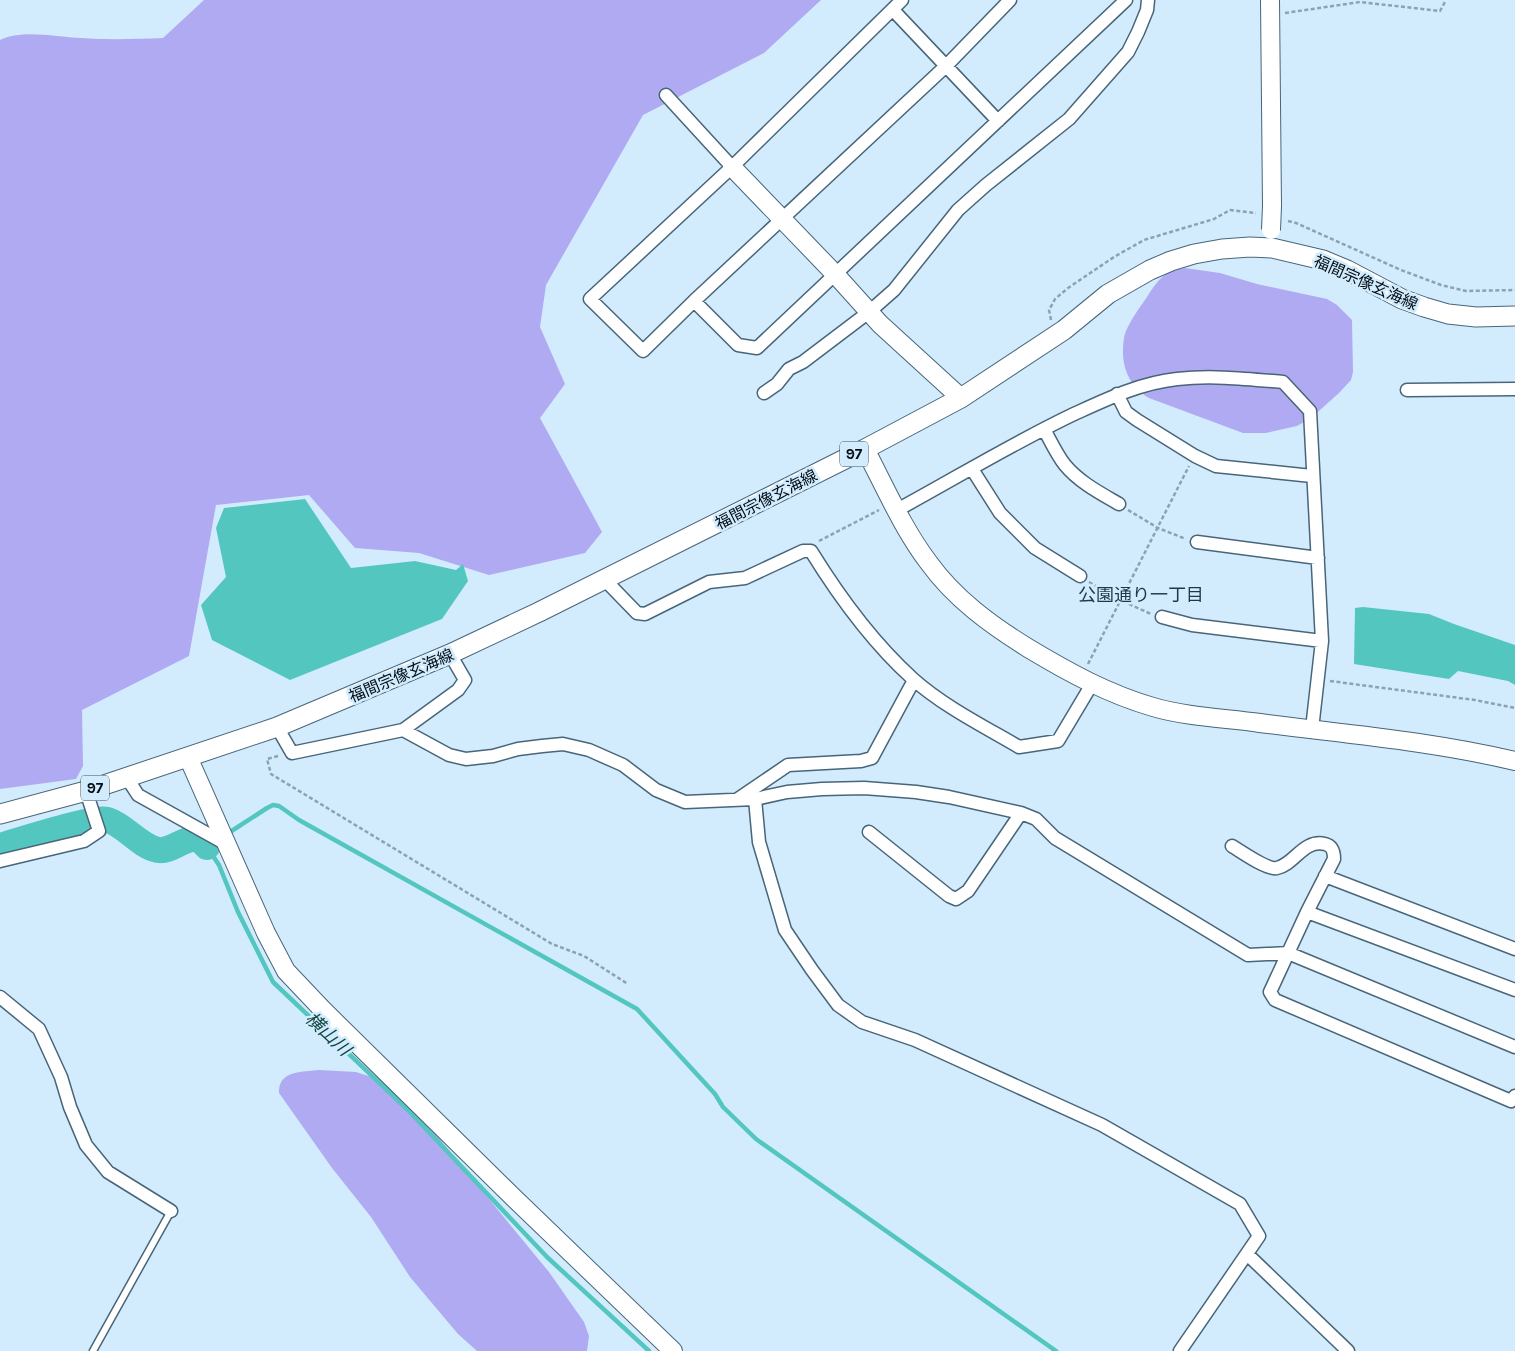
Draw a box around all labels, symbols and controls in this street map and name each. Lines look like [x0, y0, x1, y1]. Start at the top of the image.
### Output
street label: 福間宗像玄海線 [1311, 251, 1421, 314]
road number: 97 [840, 442, 868, 466]
street label: 福間宗像玄海線 [712, 466, 820, 533]
district label: 公園通り一丁目 [1078, 584, 1204, 606]
street label: 福間宗像玄海線 [346, 645, 456, 706]
road number: 97 [81, 776, 109, 800]
water label: 横山川 [301, 1008, 357, 1062]

